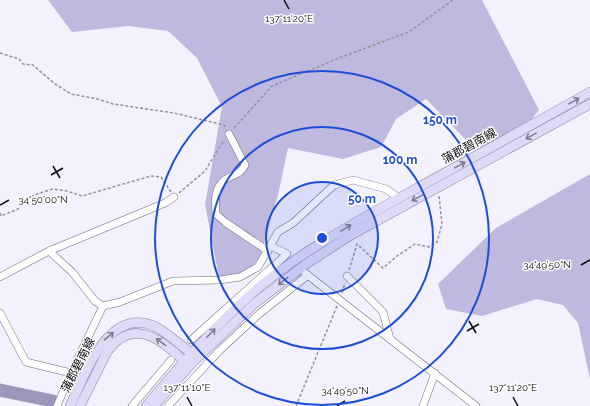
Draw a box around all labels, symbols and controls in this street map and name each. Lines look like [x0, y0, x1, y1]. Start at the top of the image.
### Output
text: 137°11'20"E [265, 13, 313, 24]
one-way arrow [567, 97, 579, 105]
text: 150 m [423, 113, 457, 127]
street label: 蒲郡碧南線 [439, 125, 499, 167]
one-way arrow [525, 132, 537, 140]
text: 100 m [383, 153, 417, 167]
one-way arrow [454, 160, 466, 168]
text: 50 m [348, 192, 376, 206]
text: 34°50'00"N [18, 194, 68, 205]
one-way arrow [411, 195, 423, 203]
one-way arrow [340, 224, 351, 232]
centre of rings [315, 231, 329, 245]
text: 34°49'50"N [523, 259, 571, 270]
one-way arrow [278, 277, 289, 286]
one-way arrow [206, 328, 216, 338]
one-way arrow [104, 331, 115, 340]
street label: 蒲郡碧南線 [58, 335, 98, 395]
one-way arrow [156, 338, 167, 346]
text: 137°11'10"E [163, 382, 211, 393]
text: 137°11'20"E [489, 382, 537, 393]
text: 34°49'50"N [321, 385, 369, 396]

